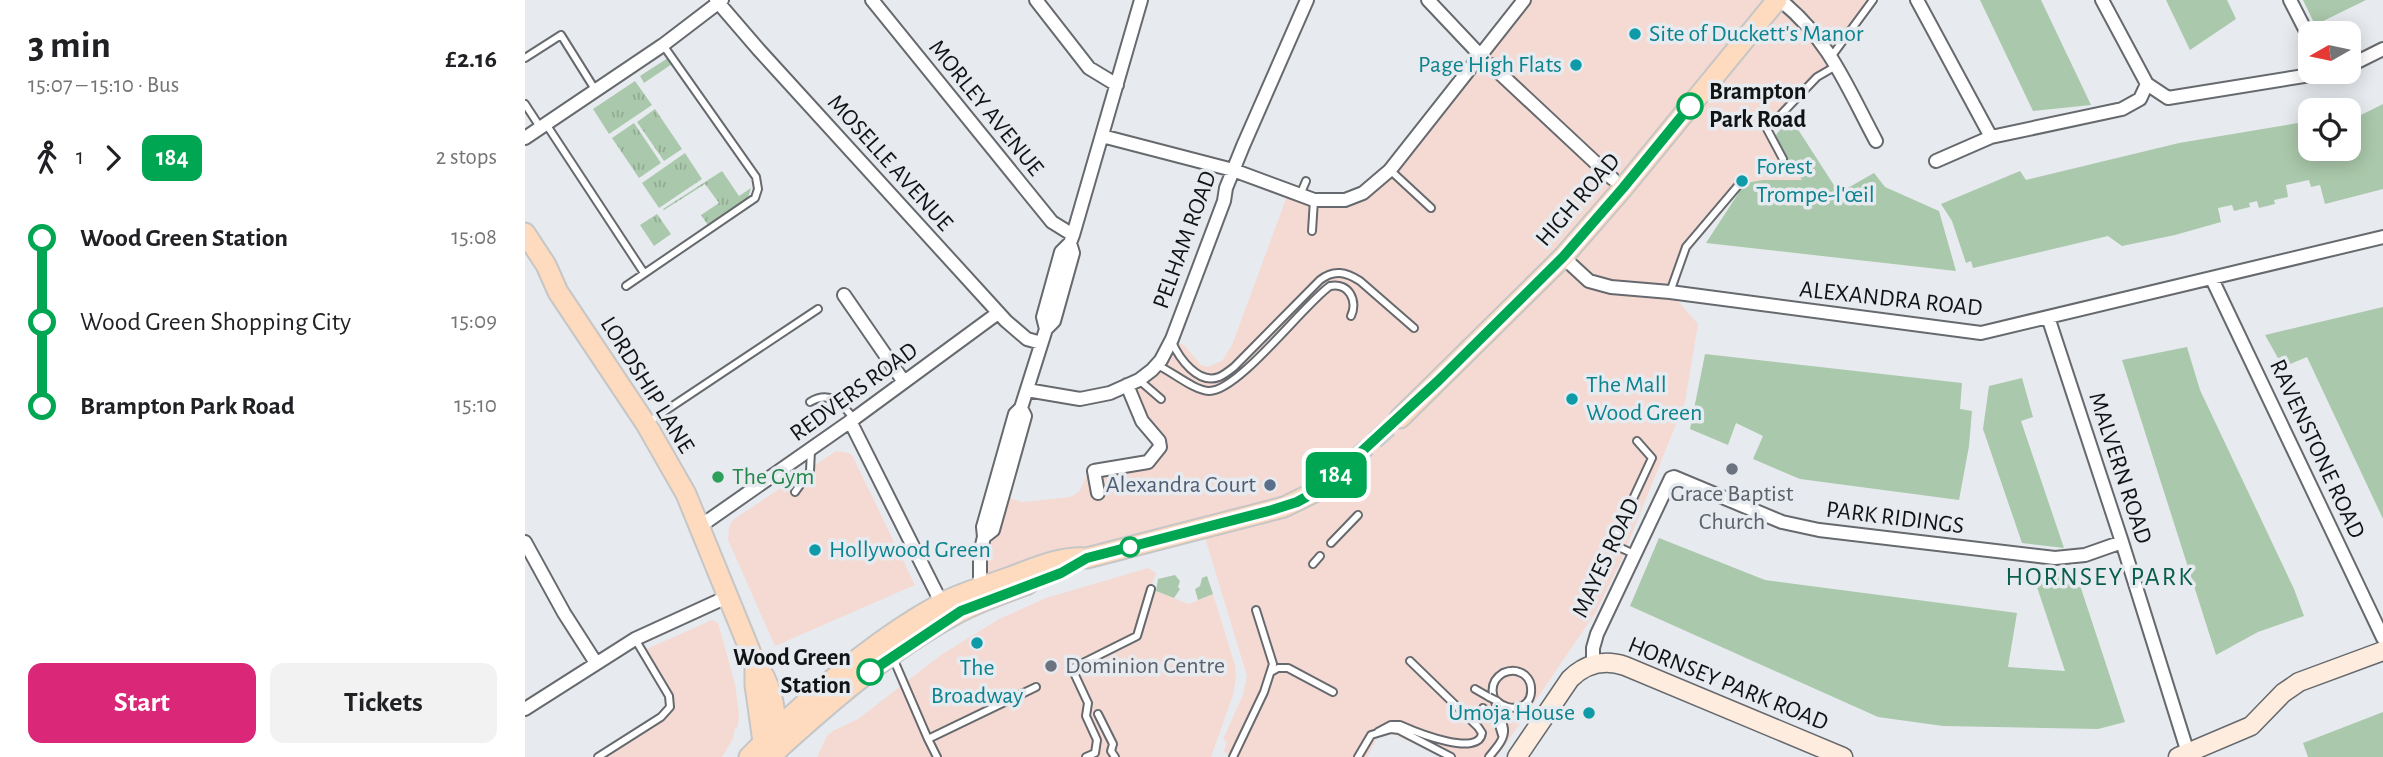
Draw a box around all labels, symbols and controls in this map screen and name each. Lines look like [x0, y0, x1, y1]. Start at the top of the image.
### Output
north arrow [2298, 21, 2361, 84]
map controls [2298, 21, 2361, 161]
place label: Site of Duckett's Manor [1649, 22, 1864, 46]
marker: Site of Duckett's Manor [1627, 26, 1643, 42]
text: 3 min [28, 27, 111, 65]
street label: MORLEY AVENUE [924, 36, 1048, 181]
text: £2.16 [445, 46, 497, 72]
place label: Page High Flats [1418, 53, 1562, 77]
marker: Page High Flats [1568, 57, 1584, 73]
text: 15:07 – 15:10 · Bus [28, 74, 179, 97]
place label: Brampton Park Road [1709, 80, 1807, 132]
street label: MOSELLE AVENUE [823, 90, 957, 236]
marker: Brampton Park Road [1677, 93, 1703, 119]
button: locate [2298, 98, 2361, 161]
icon: walk [28, 139, 66, 177]
icon: forward [94, 139, 132, 177]
text: 1 [76, 146, 84, 169]
text: 184 [156, 146, 188, 170]
text: 2 stops [436, 146, 497, 169]
street label: HIGH ROAD [1531, 149, 1625, 251]
place label: Forest Trompe-l'œil [1756, 155, 1875, 207]
street label: PELHAM ROAD [1149, 168, 1221, 312]
marker: Forest Trompe-l'œil [1734, 173, 1750, 189]
text: Wood Green Station [80, 225, 288, 251]
text: 15:08 [451, 226, 497, 249]
street label: ALEXANDRA ROAD [1798, 277, 1984, 321]
text: Wood Green Shopping City [80, 309, 351, 335]
text: 15:09 [451, 310, 497, 333]
street label: LORDSHIP LANE [596, 313, 699, 458]
street label: REDVERS ROAD [786, 338, 922, 446]
street label: RAVENSTONE ROAD [2265, 356, 2369, 542]
place label: The Mall Wood Green [1586, 373, 1703, 425]
street label: MALVERN ROAD [2084, 389, 2156, 547]
marker: The Mall Wood Green [1564, 391, 1580, 407]
text: Brampton Park Road [80, 393, 295, 419]
text: 15:10 [454, 394, 497, 417]
line badge: 184 [1296, 452, 1376, 498]
marker: Grace Baptist Church [1724, 461, 1740, 477]
text: 184 [1320, 463, 1352, 487]
place label: The Gym [732, 465, 814, 489]
marker: The Gym [710, 469, 726, 485]
place label: Alexandra Court [1106, 473, 1256, 497]
marker: Alexandra Court [1262, 477, 1278, 493]
place label: Grace Baptist Church [1671, 482, 1794, 534]
street label: MAYES ROAD [1568, 495, 1644, 621]
street label: PARK RIDINGS [1825, 498, 1965, 538]
unlabelled marker [1120, 537, 1140, 557]
place label: Hollywood Green [829, 538, 991, 562]
marker: Hollywood Green [807, 542, 823, 558]
district label: HORNSEY PARK [2006, 564, 2194, 590]
street label: HORNSEY PARK ROAD [1625, 633, 1831, 735]
marker: The Broadway [969, 635, 985, 651]
place label: Wood Green Station [733, 646, 851, 698]
place label: Dominion Centre [1065, 654, 1225, 678]
place label: The Broadway [931, 656, 1023, 708]
marker: Dominion Centre [1043, 658, 1059, 674]
marker: Wood Green Station [857, 659, 883, 685]
button: Start [28, 663, 256, 743]
button: Tickets [270, 663, 497, 743]
place label: Umoja House [1448, 701, 1575, 725]
marker: Umoja House [1581, 705, 1597, 721]

